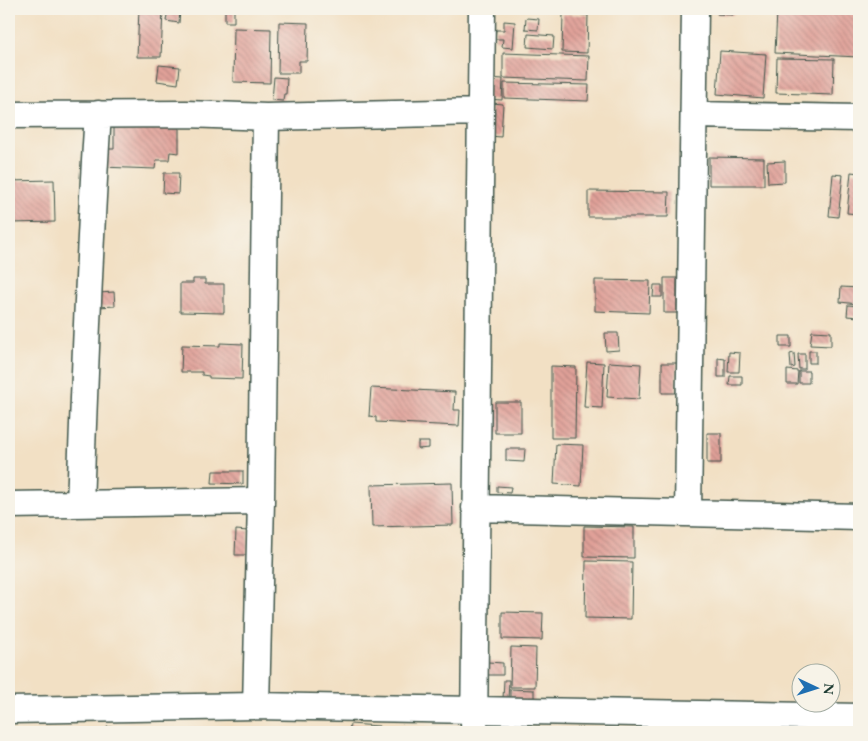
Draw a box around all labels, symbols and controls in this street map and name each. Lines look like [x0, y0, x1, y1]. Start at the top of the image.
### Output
north arrow [790, 664, 840, 714]
text: N [820, 683, 838, 696]

